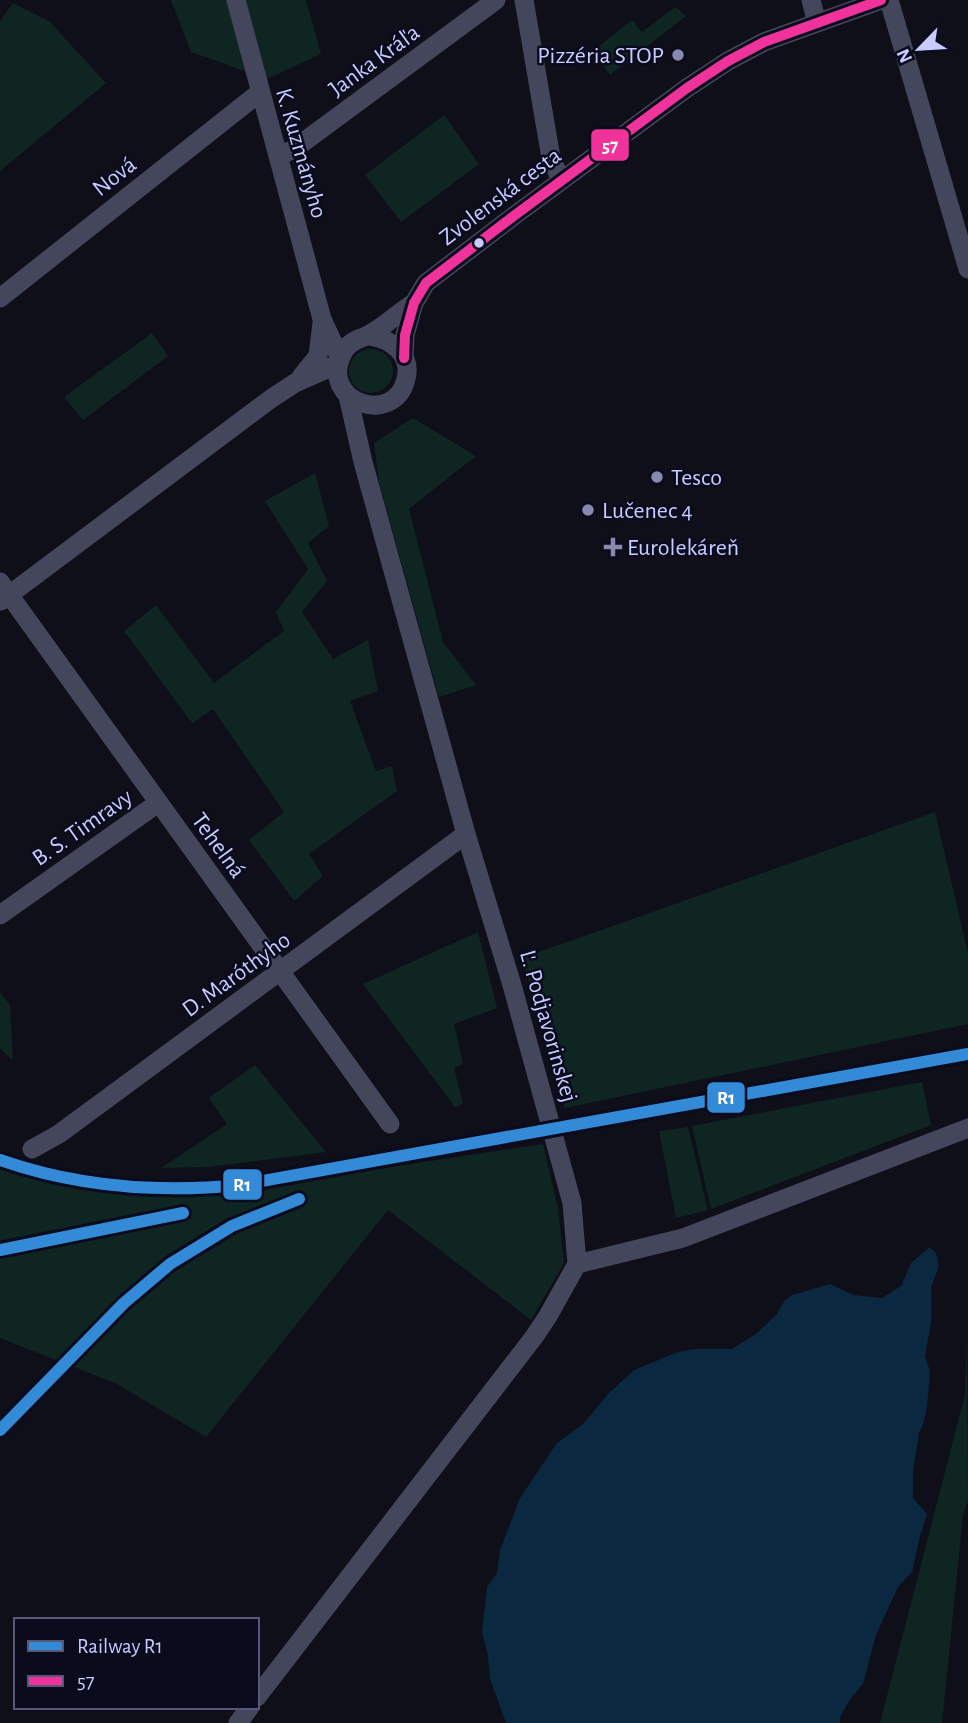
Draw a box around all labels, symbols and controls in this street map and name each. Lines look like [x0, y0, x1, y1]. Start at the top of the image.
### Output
north arrow [884, 14, 954, 84]
street label: Janka Kráľa [325, 20, 424, 101]
place label: Pizzéria STOP [537, 44, 664, 68]
text: N [894, 46, 916, 66]
marker: Pizzéria STOP [670, 47, 686, 63]
street label: K. Kuzmányho [271, 86, 331, 221]
line badge: 57 [590, 128, 630, 162]
text: 57 [602, 137, 618, 156]
street label: Zvolenská cesta [435, 143, 566, 250]
street label: Nová [88, 152, 141, 201]
unlabelled marker [472, 236, 486, 250]
place label: Tesco [671, 466, 722, 490]
marker: Tesco [649, 469, 665, 485]
place label: Lučenec 4 [602, 499, 693, 523]
marker: Lučenec 4 [580, 502, 596, 518]
place label: Eurolekáreň [627, 536, 739, 560]
marker: Eurolekáreň [605, 539, 621, 555]
street label: B. S. Timravy [28, 785, 137, 871]
street label: Tehelná [187, 809, 250, 883]
street label: D. Maróthyho [178, 928, 295, 1022]
street label: Ľ. Podjavorinskej [515, 947, 581, 1105]
line badge: R1 [706, 1081, 746, 1114]
text: R1 [717, 1089, 735, 1108]
line badge: R1 [222, 1168, 263, 1201]
text: R1 [233, 1176, 251, 1195]
legend [14, 1618, 259, 1709]
text: Railway R1 [77, 1636, 163, 1657]
text: 57 [77, 1671, 95, 1692]

